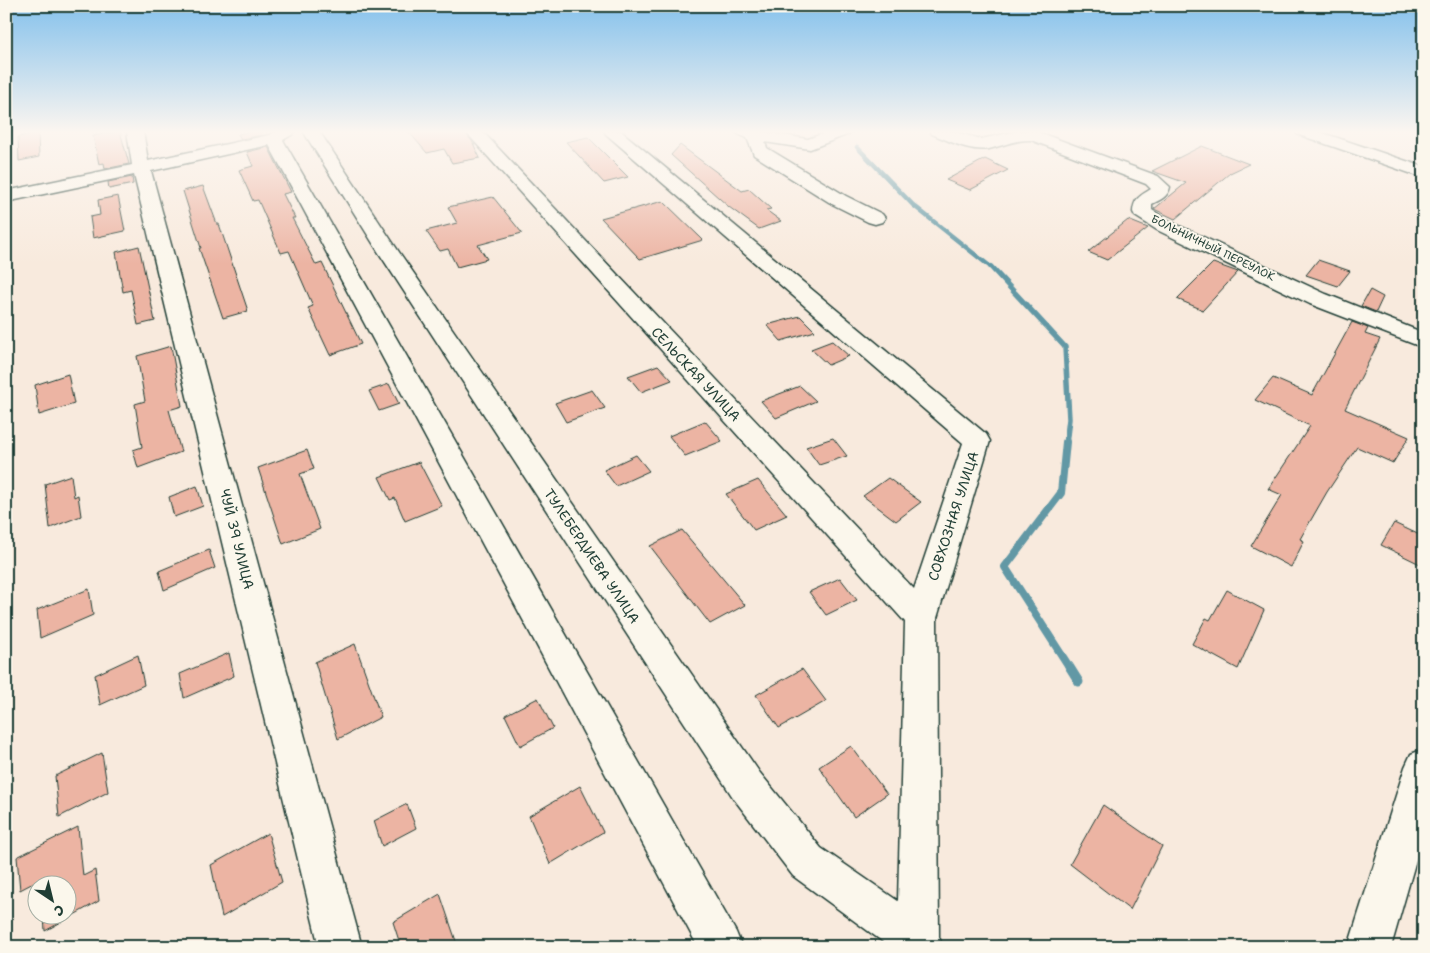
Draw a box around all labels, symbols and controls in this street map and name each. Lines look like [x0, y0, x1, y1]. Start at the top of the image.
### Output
street label: БОЛЬНИЧНЫЙ ПЕРЕУЛОК [1149, 211, 1278, 285]
street label: СЕЛЬСКАЯ УЛИЦА [647, 323, 745, 425]
street label: СОВХОЗНАЯ УЛИЦА [924, 449, 982, 583]
street label: ТУЛЕБЕРДИЕВА УЛИЦА [540, 485, 644, 627]
street label: ЧУЙ 39 УЛИЦА [216, 487, 258, 591]
north arrow [28, 876, 78, 926]
text: С [51, 901, 68, 920]

